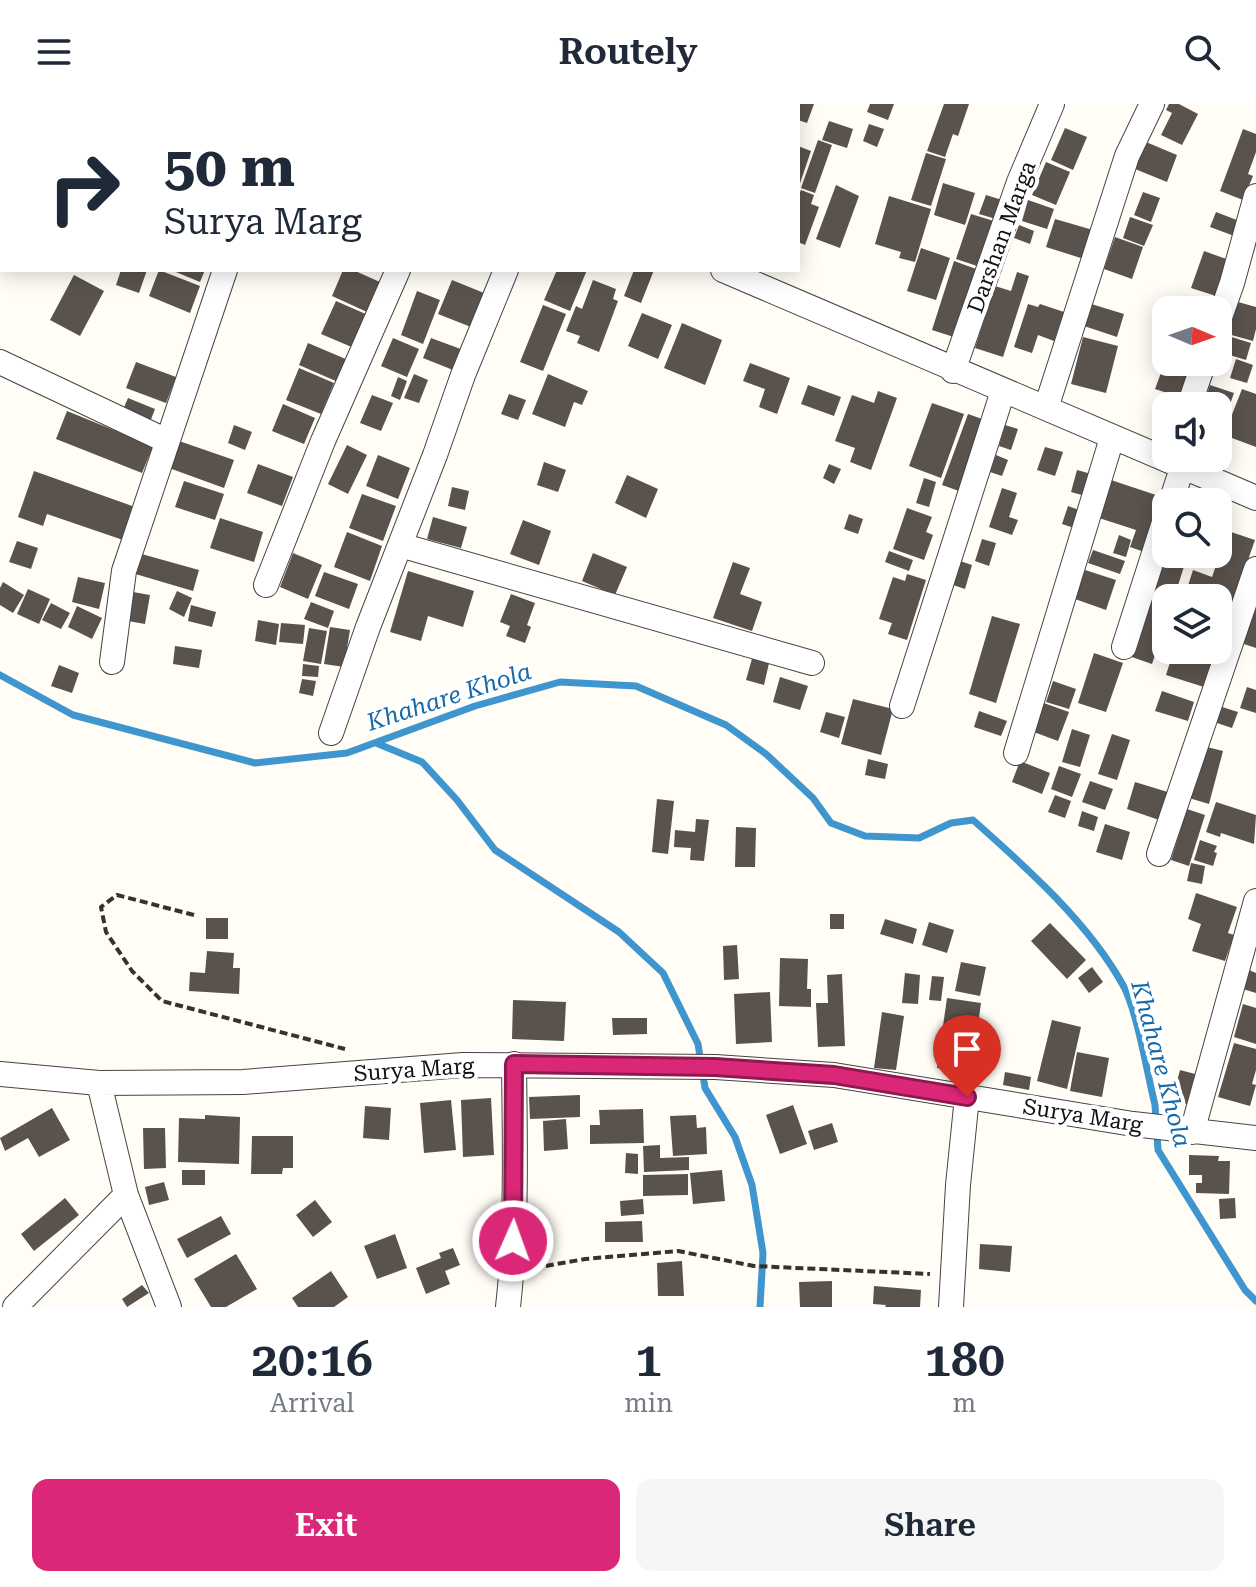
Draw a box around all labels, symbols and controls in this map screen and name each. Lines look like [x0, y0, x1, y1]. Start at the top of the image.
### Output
icon: menu [32, 30, 76, 74]
icon: search [1180, 30, 1224, 74]
text: Routely [558, 31, 698, 73]
text: 50 m [164, 134, 295, 200]
icon: right [32, 136, 136, 240]
street label: Darshan Marga [962, 158, 1041, 317]
text: Surya Marg [164, 201, 362, 243]
north arrow [1152, 296, 1232, 376]
map controls [1152, 296, 1232, 664]
button: sound [1152, 392, 1232, 472]
button: search [1152, 488, 1232, 568]
button: layers [1152, 584, 1232, 664]
water label: Khahare Khola [362, 657, 535, 737]
water label: Khahare Khola [1125, 977, 1197, 1150]
pin [933, 1015, 1001, 1097]
icon: arrive [945, 1027, 989, 1071]
street label: Surya Marg [353, 1053, 476, 1086]
street label: Surya Marg [1021, 1094, 1145, 1137]
position arrow [471, 1199, 555, 1283]
text: 20:16 [251, 1332, 373, 1388]
text: 1 [635, 1332, 662, 1388]
text: 180 [924, 1332, 1005, 1388]
text: Arrival [270, 1388, 354, 1418]
text: min [624, 1388, 673, 1418]
text: m [953, 1388, 976, 1418]
button: Exit [32, 1479, 620, 1571]
button: Share [636, 1479, 1224, 1571]

